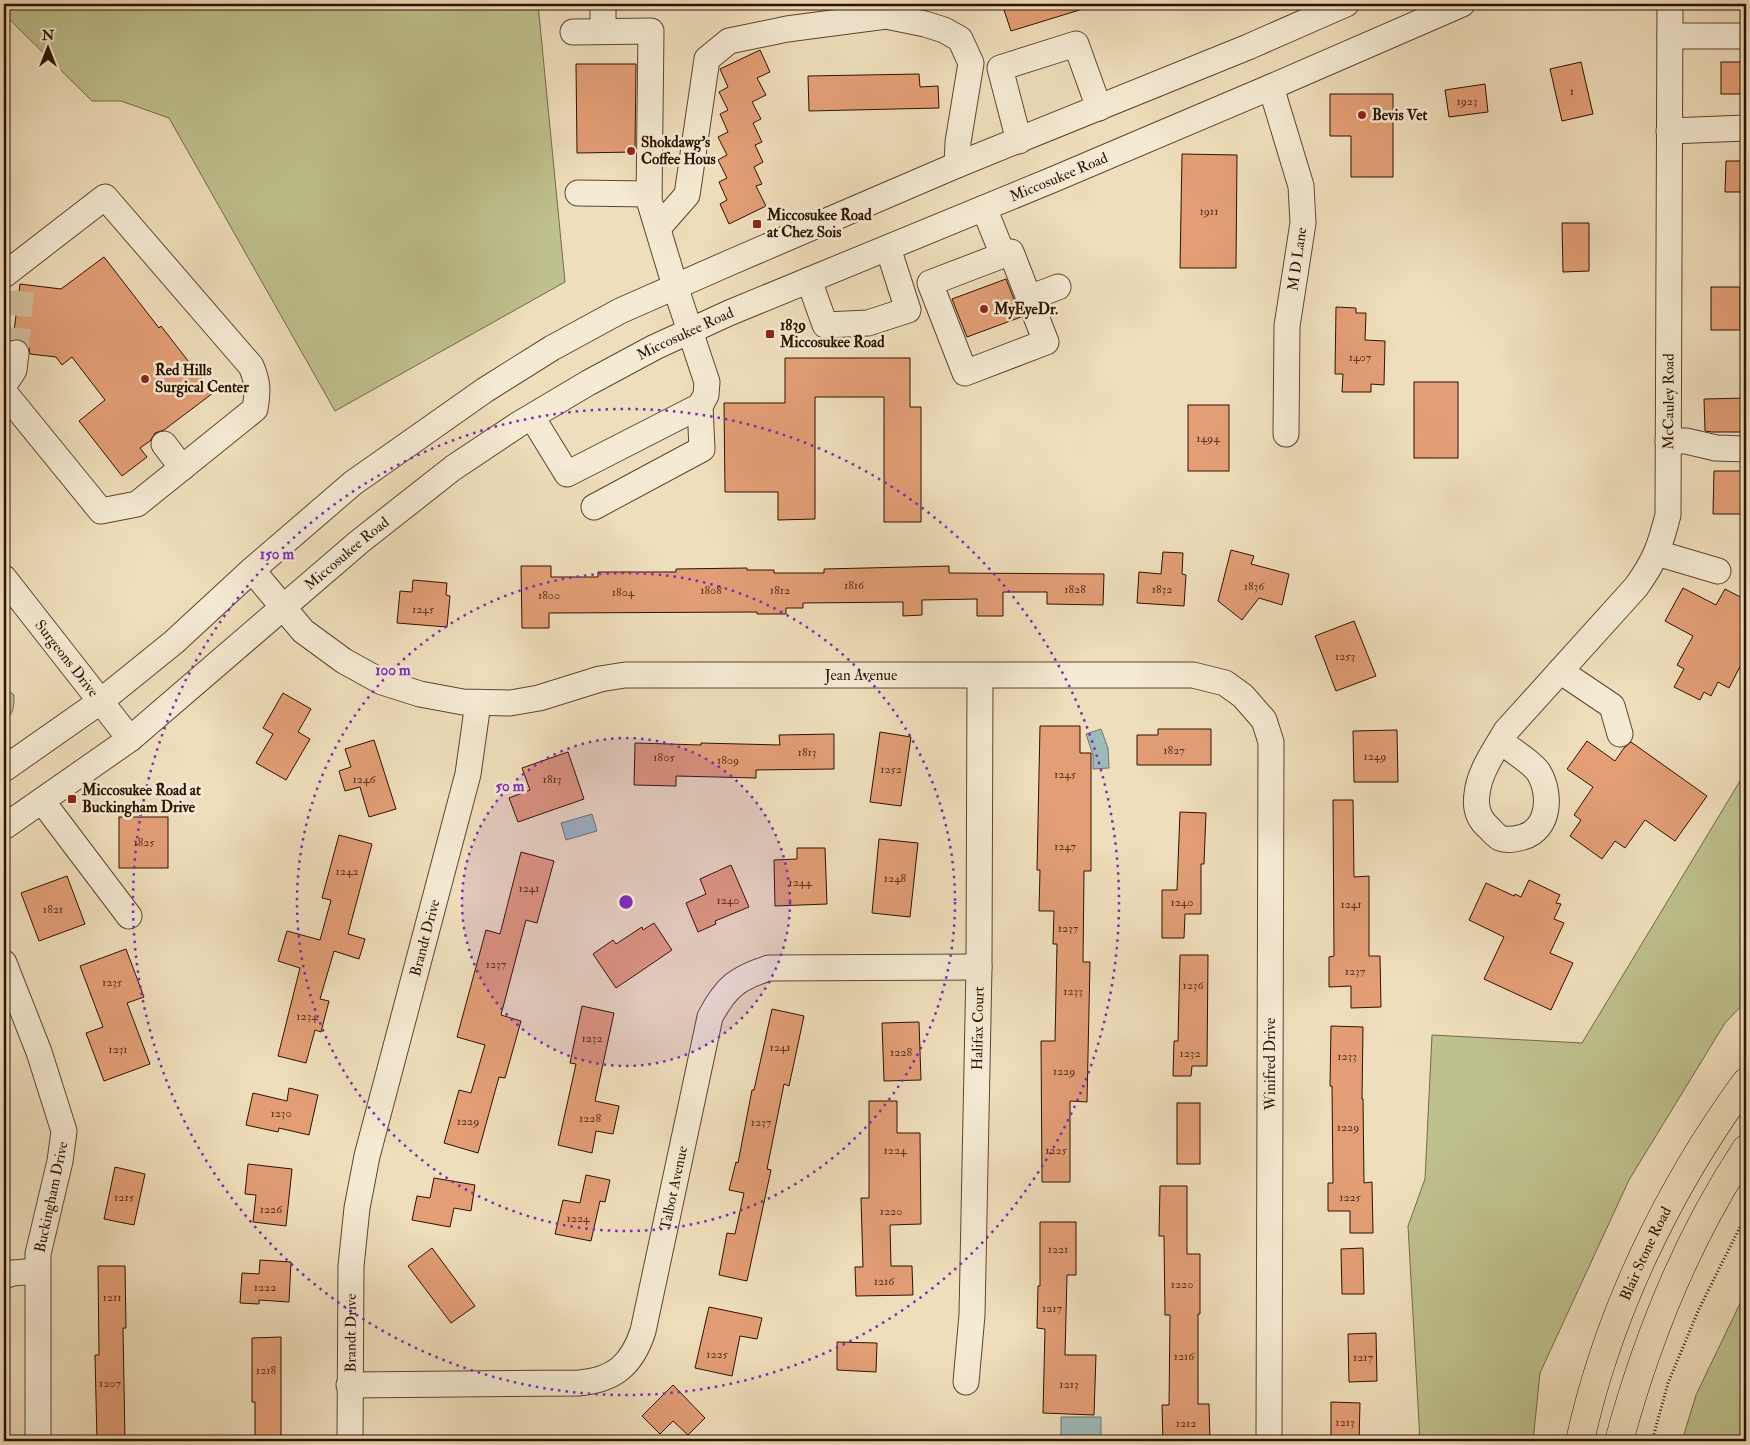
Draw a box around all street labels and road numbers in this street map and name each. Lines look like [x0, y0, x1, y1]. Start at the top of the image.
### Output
street label: Miccosukee Road [1007, 148, 1111, 206]
street label: M D Lane [1284, 226, 1311, 292]
street label: Miccosukee Road [634, 303, 737, 365]
street label: McCauley Road [1659, 353, 1679, 450]
street label: Miccosukee Road [301, 513, 394, 595]
street label: Surgeons Drive [30, 616, 103, 701]
street label: Jean Avenue [824, 666, 897, 686]
street label: Brandt Drive [406, 897, 444, 979]
street label: Halifax Court [968, 986, 989, 1070]
street label: Winifred Drive [1261, 1018, 1280, 1111]
street label: Buckingham Drive [30, 1140, 73, 1254]
street label: Talbot Avenue [656, 1144, 692, 1232]
street label: Blair Stone Road [1616, 1203, 1676, 1303]
street label: Brandt Drive [341, 1293, 361, 1373]

